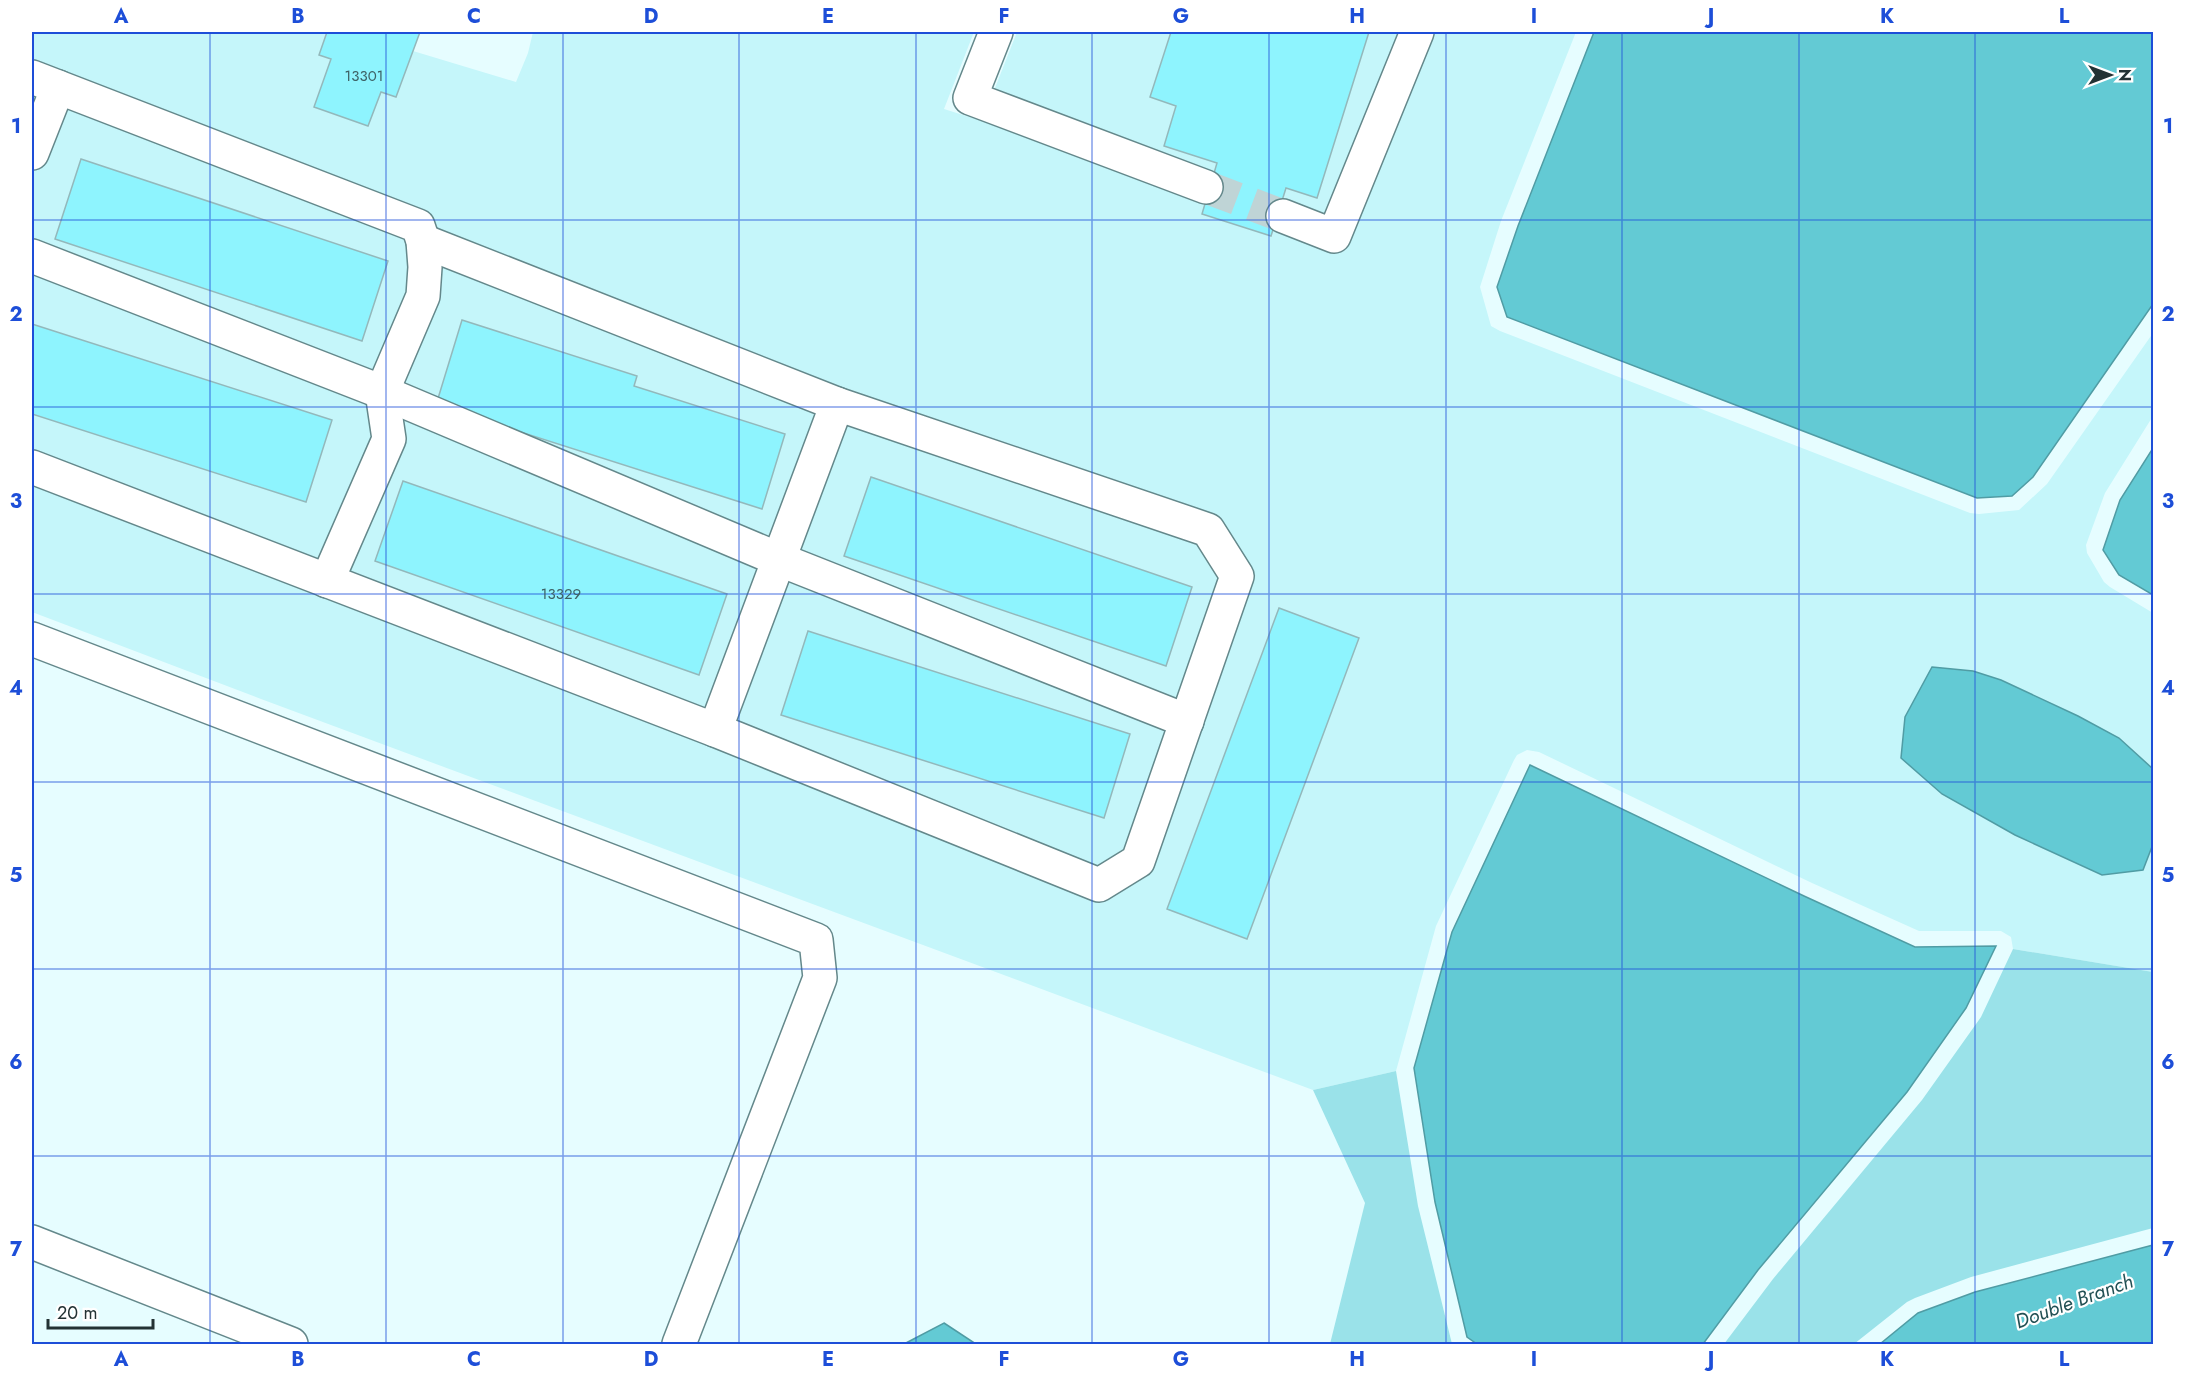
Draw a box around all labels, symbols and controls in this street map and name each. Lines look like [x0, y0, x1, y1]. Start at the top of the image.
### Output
text: A [113, 2, 129, 31]
text: B [291, 2, 305, 31]
text: C [467, 2, 481, 31]
text: D [644, 2, 658, 31]
text: E [822, 2, 834, 31]
text: F [998, 2, 1010, 31]
text: G [1173, 2, 1189, 31]
text: H [1349, 2, 1365, 31]
text: I [1531, 2, 1537, 31]
text: J [1704, 2, 1714, 31]
text: K [1880, 2, 1894, 31]
text: L [2059, 2, 2070, 31]
north arrow [2080, 45, 2140, 105]
house number: 13301 [345, 65, 383, 87]
text: N [2113, 69, 2136, 81]
text: 1 [11, 112, 21, 141]
text: 1 [2163, 112, 2173, 141]
text: 2 [9, 300, 23, 329]
text: 2 [2161, 300, 2175, 329]
text: 3 [10, 487, 22, 516]
text: 3 [2162, 487, 2174, 516]
house number: 13329 [541, 583, 581, 605]
text: 4 [9, 674, 23, 703]
text: 4 [2161, 674, 2175, 703]
text: 5 [10, 861, 23, 890]
text: 5 [2162, 861, 2175, 890]
text: 6 [9, 1048, 23, 1077]
text: 6 [2161, 1048, 2175, 1077]
text: 7 [10, 1235, 23, 1264]
text: 7 [2162, 1235, 2175, 1264]
water label: Double Branch [2011, 1267, 2137, 1336]
scale bar [48, 1292, 153, 1330]
text: 20 m [57, 1300, 97, 1326]
text: A [113, 1345, 129, 1374]
text: B [291, 1345, 305, 1374]
text: C [467, 1345, 481, 1374]
text: D [644, 1345, 658, 1374]
text: E [822, 1345, 834, 1374]
text: F [998, 1345, 1010, 1374]
text: G [1173, 1345, 1189, 1374]
text: H [1349, 1345, 1365, 1374]
text: I [1531, 1345, 1537, 1374]
text: J [1704, 1345, 1714, 1374]
text: K [1880, 1345, 1894, 1374]
text: L [2059, 1345, 2070, 1374]

